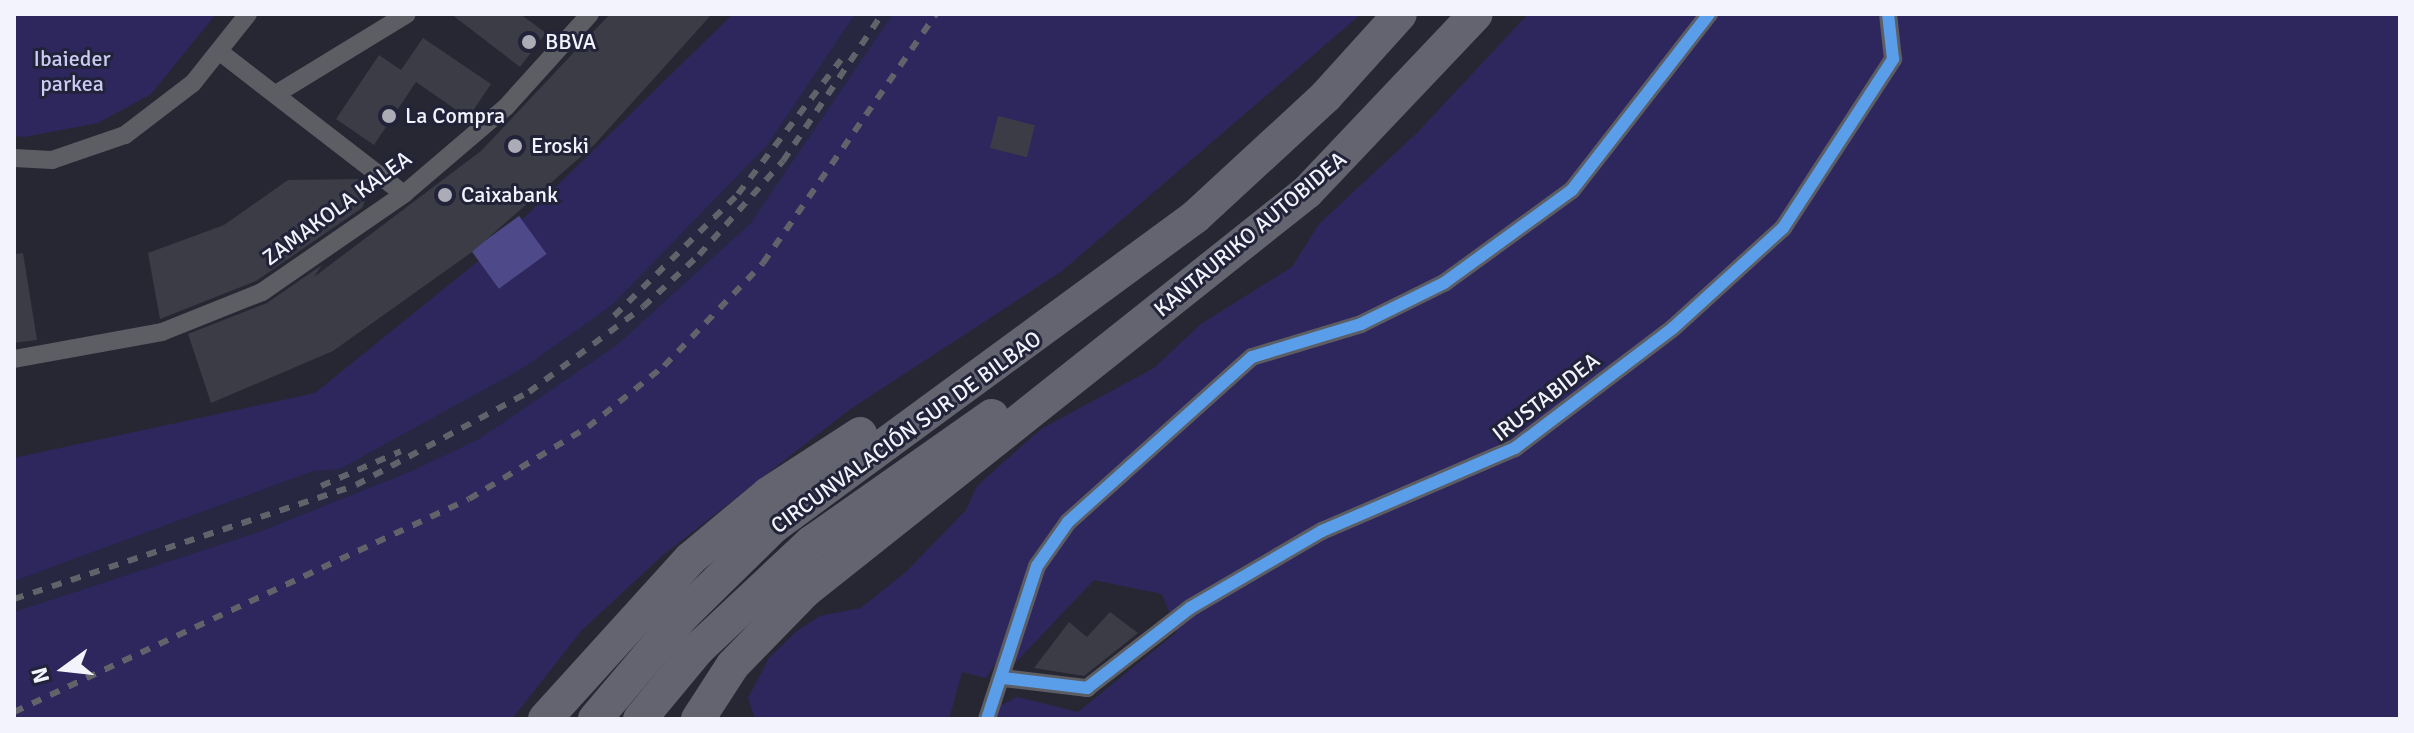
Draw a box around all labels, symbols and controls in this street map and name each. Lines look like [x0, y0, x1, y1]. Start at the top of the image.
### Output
place label: BBVA [545, 29, 596, 55]
marker: BBVA [520, 33, 538, 51]
park label: Ibaieder parkea [34, 45, 110, 96]
place label: La Compra [405, 103, 505, 129]
marker: La Compra [380, 107, 398, 125]
place label: Eroski [531, 133, 589, 159]
marker: Eroski [506, 137, 524, 155]
street label: ZAMAKOLA KALEA [257, 145, 417, 271]
street label: KANTAURIKO AUTOBIDEA [1148, 146, 1352, 322]
place label: Caixabank [461, 182, 558, 208]
marker: Caixabank [436, 186, 454, 204]
street label: CIRCUNVALACIÓN SUR DE BILBAO [766, 325, 1046, 539]
street label: IRUSTABIDEA [1487, 347, 1605, 447]
north arrow [24, 629, 104, 709]
text: N [25, 664, 55, 686]

